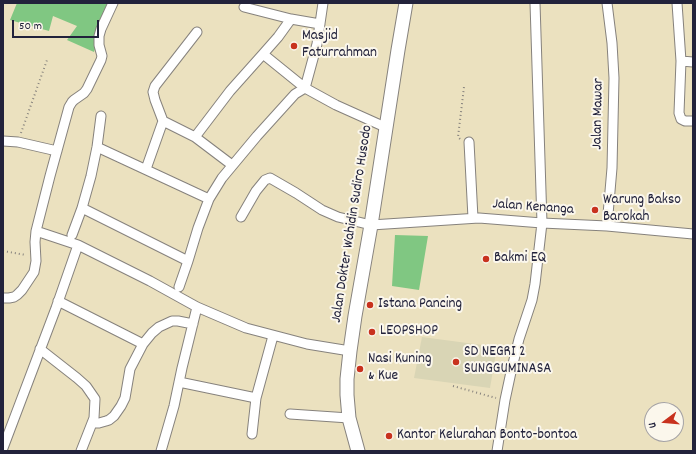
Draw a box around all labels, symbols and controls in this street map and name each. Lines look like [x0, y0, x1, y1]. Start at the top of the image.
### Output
scale bar [14, 12, 101, 38]
text: 50 m [19, 18, 42, 35]
place label: Masjid Faturrahman [302, 28, 377, 63]
marker: Masjid Faturrahman [289, 41, 299, 51]
street label: Jalan Mawar [589, 78, 609, 150]
street label: Jalan Dokter Wahidin Sudiro Husodo [328, 124, 378, 324]
place label: Warung Bakso Barokah [603, 192, 681, 227]
street label: Jalan Kenanga [492, 196, 574, 220]
marker: Warung Bakso Barokah [590, 205, 600, 215]
place label: Bakmi EQ [494, 250, 546, 268]
marker: Bakmi EQ [481, 254, 491, 264]
place label: Istana Pancing [378, 296, 462, 314]
marker: Istana Pancing [365, 300, 375, 310]
place label: LEOPSHOP [380, 323, 438, 341]
marker: LEOPSHOP [367, 327, 377, 337]
place label: SD NEGRI 2 SUNGGUMINASA [464, 344, 551, 379]
place label: Nasi Kuning & Kue [368, 351, 432, 386]
marker: SD NEGRI 2 SUNGGUMINASA [451, 357, 461, 367]
marker: Nasi Kuning & Kue [355, 364, 365, 374]
north arrow [644, 402, 684, 442]
text: U [645, 420, 662, 430]
place label: Kantor Kelurahan Bonto-bontoa [397, 427, 577, 445]
marker: Kantor Kelurahan Bonto-bontoa [384, 431, 394, 441]

